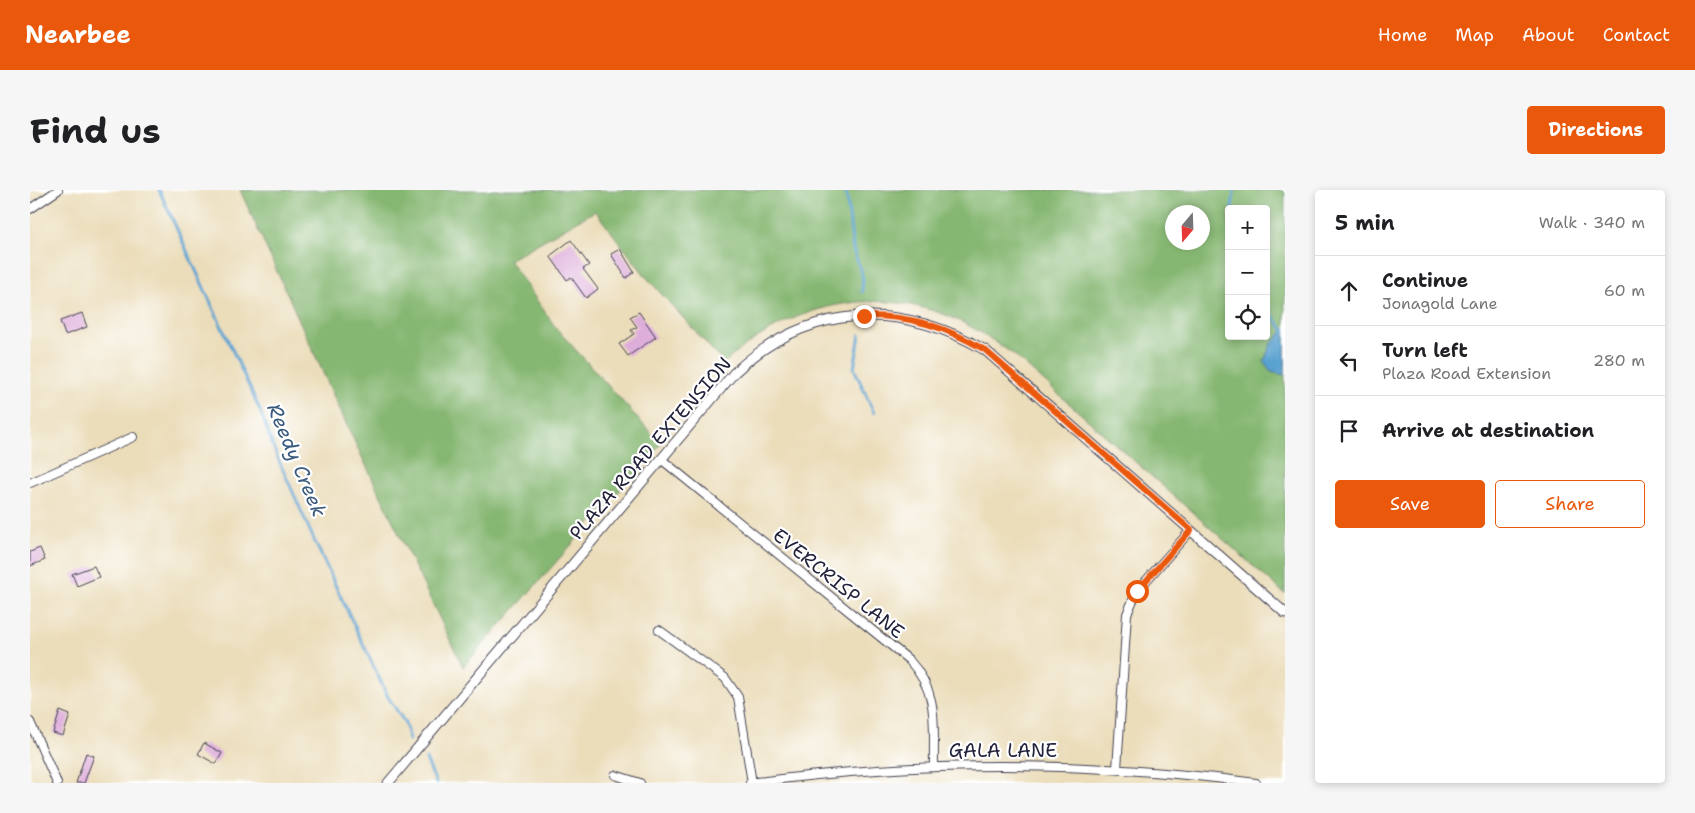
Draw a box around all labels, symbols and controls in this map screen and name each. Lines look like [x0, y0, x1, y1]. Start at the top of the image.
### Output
text: Nearbee [25, 19, 131, 51]
text: Home [1378, 23, 1427, 47]
text: Map [1455, 23, 1494, 47]
text: About [1522, 23, 1575, 47]
text: Contact [1603, 23, 1670, 47]
button: Directions [1527, 106, 1665, 154]
text: Find us [30, 107, 161, 154]
north arrow [1165, 205, 1210, 250]
map controls [1225, 205, 1270, 340]
button: + [1225, 205, 1270, 250]
text: 5 min [1335, 209, 1395, 237]
text: Walk · 340 m [1539, 212, 1645, 233]
button: − [1225, 250, 1270, 295]
text: Continue [1382, 268, 1468, 293]
icon: ahead [1335, 277, 1363, 305]
text: 60 m [1604, 280, 1645, 301]
text: Jonagold Lane [1382, 293, 1497, 314]
button: locate [1225, 295, 1270, 340]
route end [853, 305, 876, 328]
text: Turn left [1382, 338, 1468, 363]
icon: left [1335, 347, 1363, 375]
text: 280 m [1593, 350, 1645, 371]
street label: PLAZA ROAD EXTENSION [564, 352, 737, 545]
text: Plaza Road Extension [1382, 363, 1551, 384]
water label: Reedy Creek [261, 399, 333, 521]
icon: arrive [1335, 417, 1363, 445]
text: Arrive at destination [1382, 418, 1594, 443]
button: Save [1335, 480, 1485, 528]
button: Share [1495, 480, 1645, 528]
street label: EVERCRISP LANE [768, 523, 910, 644]
route start [1126, 580, 1149, 603]
street label: GALA LANE [949, 738, 1057, 763]

